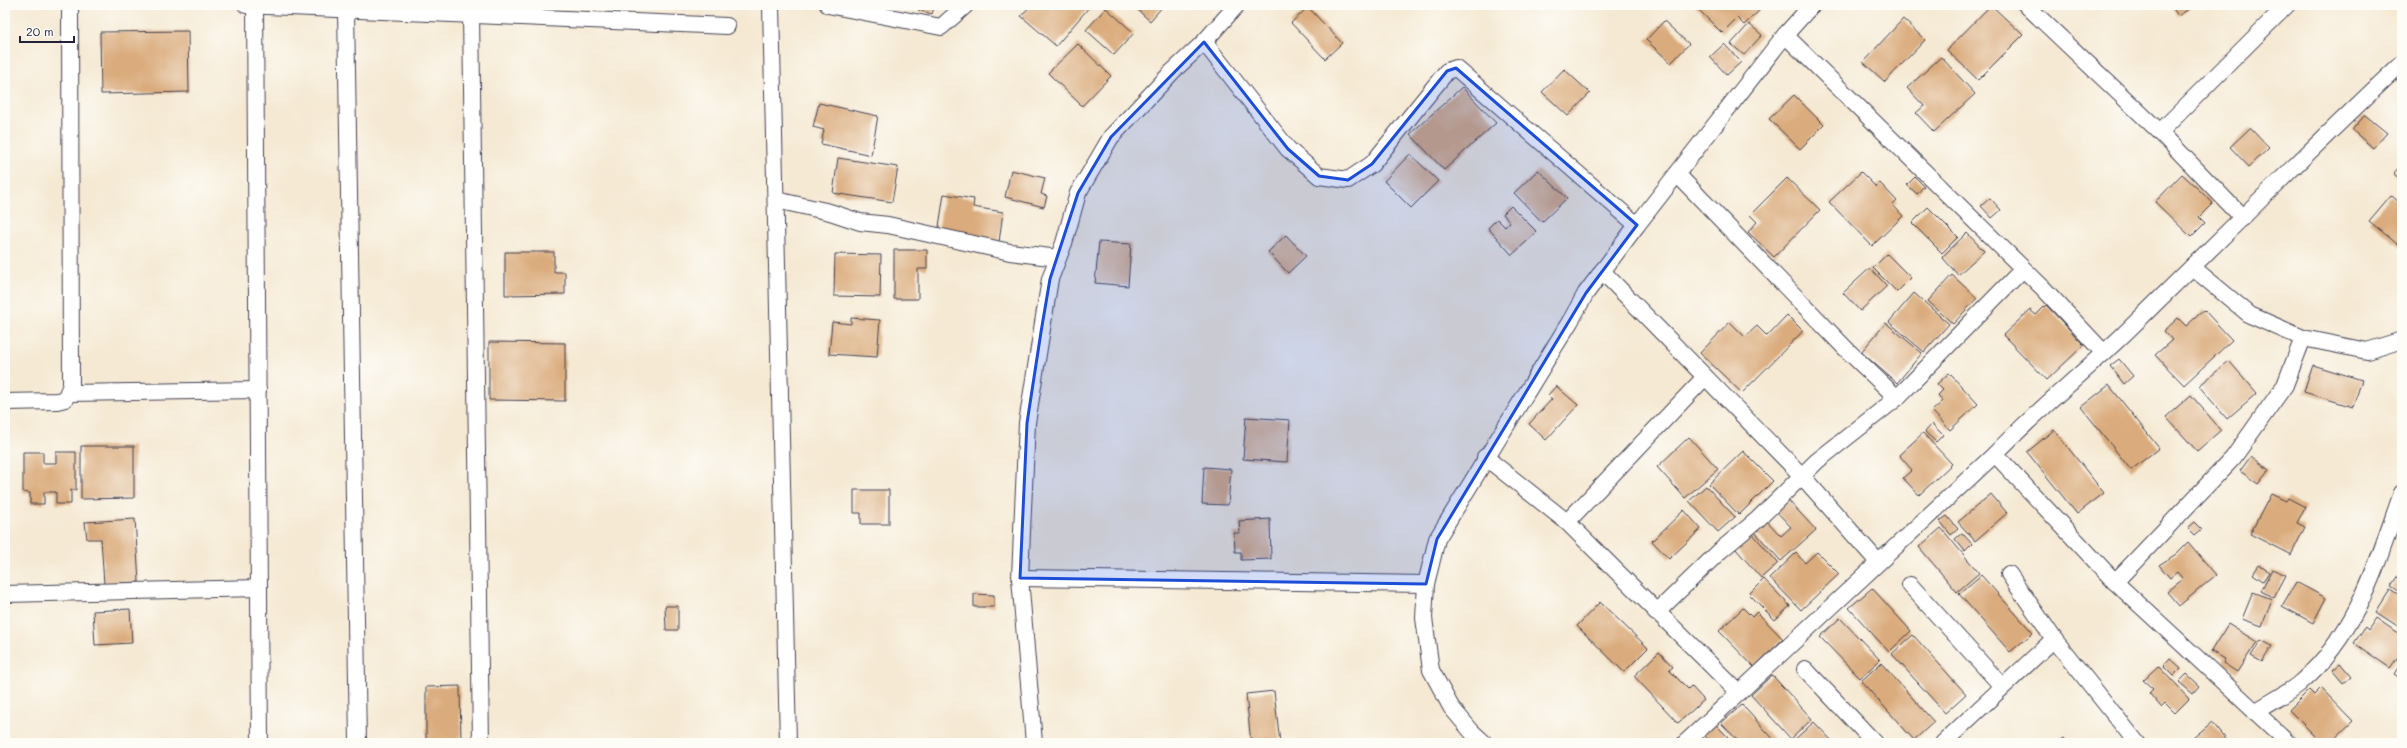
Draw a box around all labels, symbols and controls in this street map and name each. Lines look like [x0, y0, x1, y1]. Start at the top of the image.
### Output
scale bar [20, 18, 74, 44]
text: 20 m [26, 23, 54, 39]

